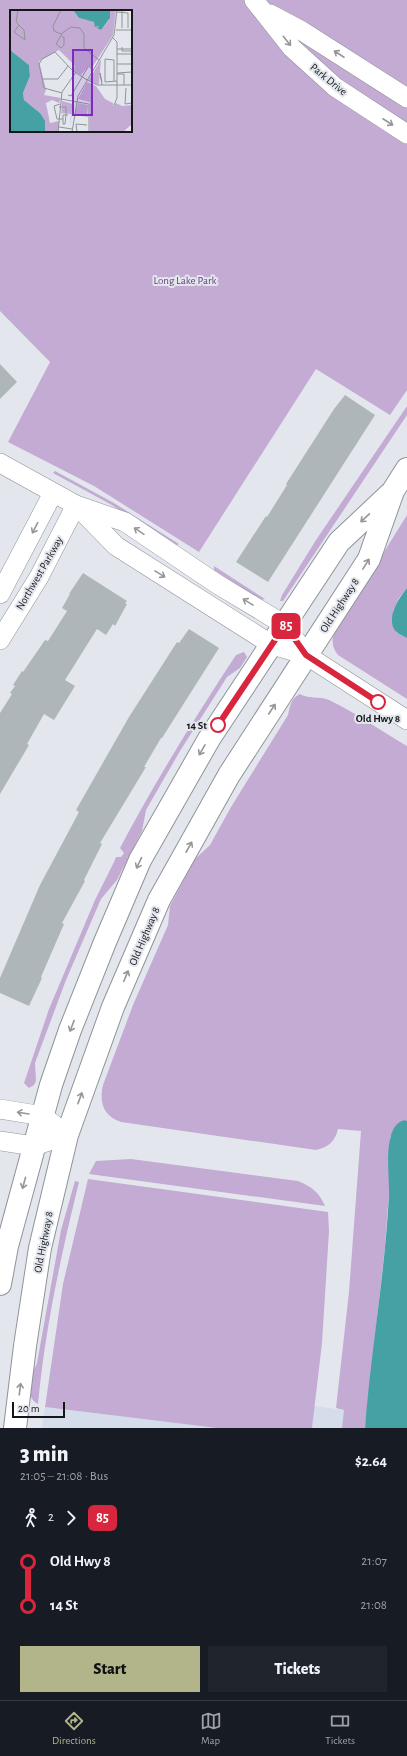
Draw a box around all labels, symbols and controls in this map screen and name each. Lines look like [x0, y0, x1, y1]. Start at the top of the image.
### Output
inset map [10, 10, 132, 132]
one-way arrow [283, 36, 291, 47]
one-way arrow [333, 50, 345, 58]
street label: Park Drive [308, 61, 349, 97]
one-way arrow [382, 118, 393, 126]
park label: Long Lake Park [154, 275, 216, 286]
one-way arrow [360, 513, 370, 523]
one-way arrow [31, 522, 38, 534]
one-way arrow [134, 527, 145, 535]
street label: Northwest Parkway [14, 534, 65, 612]
one-way arrow [362, 558, 370, 570]
one-way arrow [154, 570, 165, 578]
street label: Old Highway 8 [318, 576, 361, 634]
one-way arrow [242, 598, 254, 606]
line badge: 85 [268, 613, 304, 639]
text: 85 [280, 619, 292, 633]
marker: Old Hwy 8 [370, 694, 386, 710]
one-way arrow [268, 703, 276, 715]
place label: Old Hwy 8 [356, 713, 400, 724]
marker: 14 St [210, 717, 226, 733]
place label: 14 St [187, 720, 207, 731]
one-way arrow [198, 744, 206, 756]
one-way arrow [186, 841, 193, 853]
one-way arrow [135, 857, 142, 869]
street label: Old Highway 8 [127, 905, 162, 967]
one-way arrow [123, 971, 130, 983]
one-way arrow [68, 1019, 76, 1031]
one-way arrow [77, 1092, 85, 1104]
one-way arrow [17, 1109, 30, 1117]
one-way arrow [19, 1176, 27, 1189]
street label: Old Highway 8 [32, 1211, 55, 1274]
one-way arrow [16, 1383, 24, 1396]
scale bar [12, 1400, 65, 1419]
text: 20 m [18, 1403, 39, 1414]
text: 3 min [20, 1443, 68, 1465]
text: $2.64 [355, 1454, 387, 1469]
text: 21:05 – 21:08 · Bus [20, 1470, 108, 1483]
icon: walk [20, 1507, 42, 1529]
icon: forward [60, 1507, 82, 1529]
text: 2 [48, 1511, 54, 1524]
text: 85 [96, 1511, 109, 1525]
text: Old Hwy 8 [50, 1554, 111, 1569]
text: 21:07 [361, 1555, 387, 1568]
text: 14 St [50, 1598, 78, 1613]
text: 21:08 [361, 1599, 387, 1612]
button: Start [20, 1646, 200, 1692]
button: Tickets [208, 1646, 387, 1692]
tab: Directions [52, 1710, 96, 1747]
tab: Map [200, 1710, 222, 1747]
tab: Tickets [325, 1710, 355, 1747]

